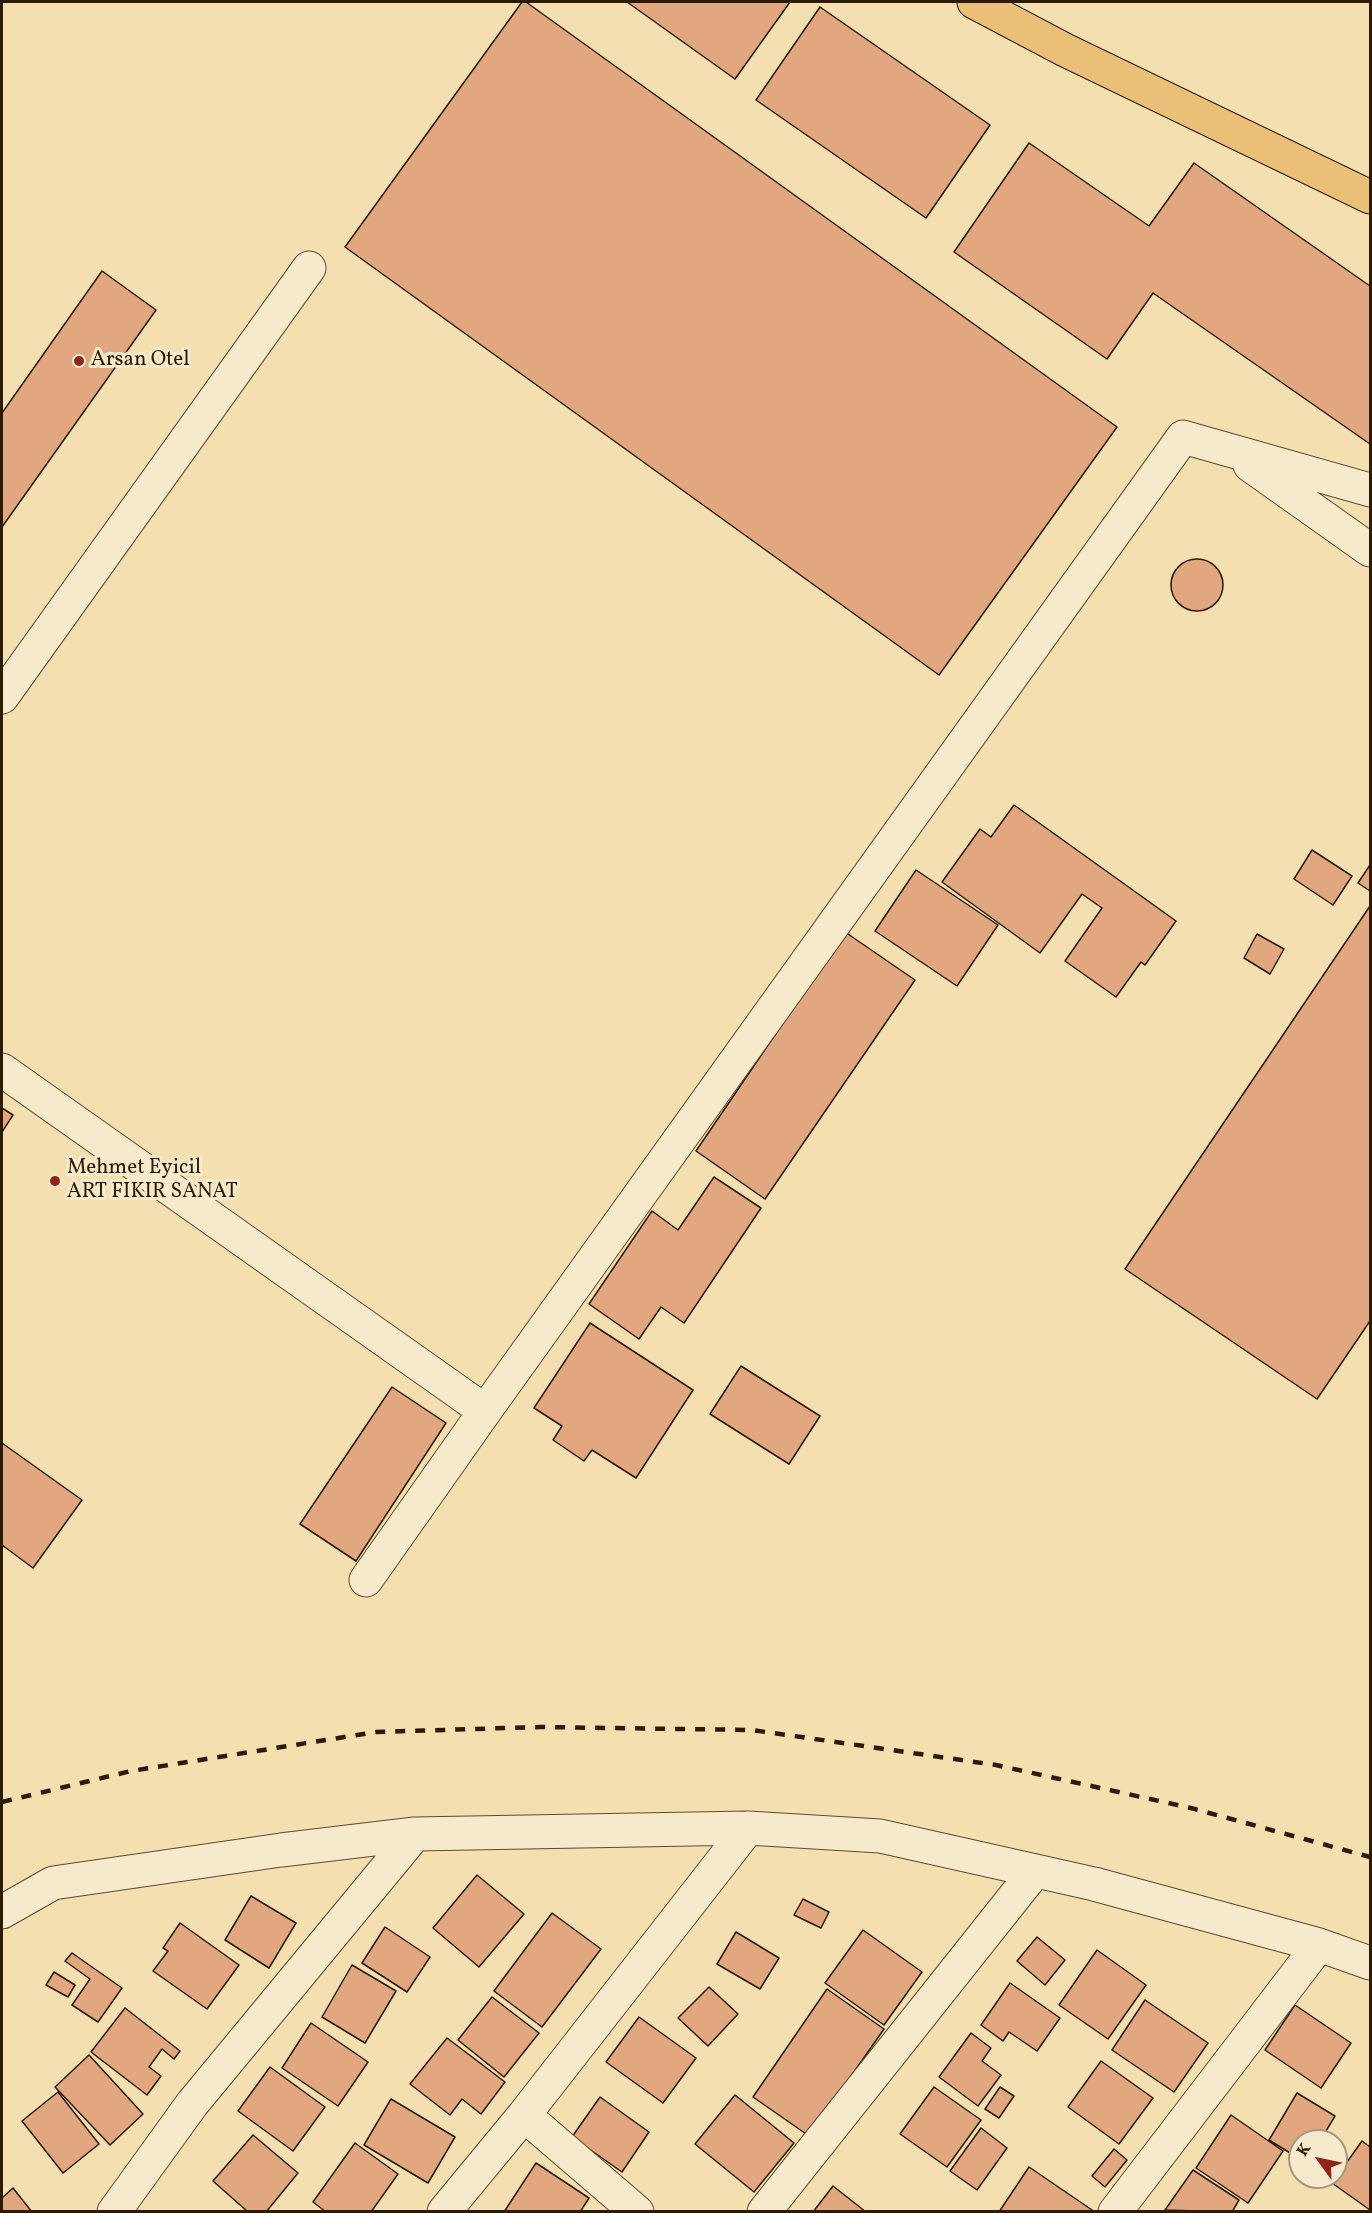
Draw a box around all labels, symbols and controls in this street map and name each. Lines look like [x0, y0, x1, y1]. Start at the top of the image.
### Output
place label: Arsan Otel [91, 348, 190, 374]
marker: Arsan Otel [72, 354, 86, 368]
place label: Mehmet Eyicil ART FIKIR SANAT [67, 1156, 238, 1206]
marker: Mehmet Eyicil ART FIKIR SANAT [48, 1174, 62, 1188]
north arrow [1288, 2129, 1348, 2189]
text: K [1292, 2139, 1317, 2161]

